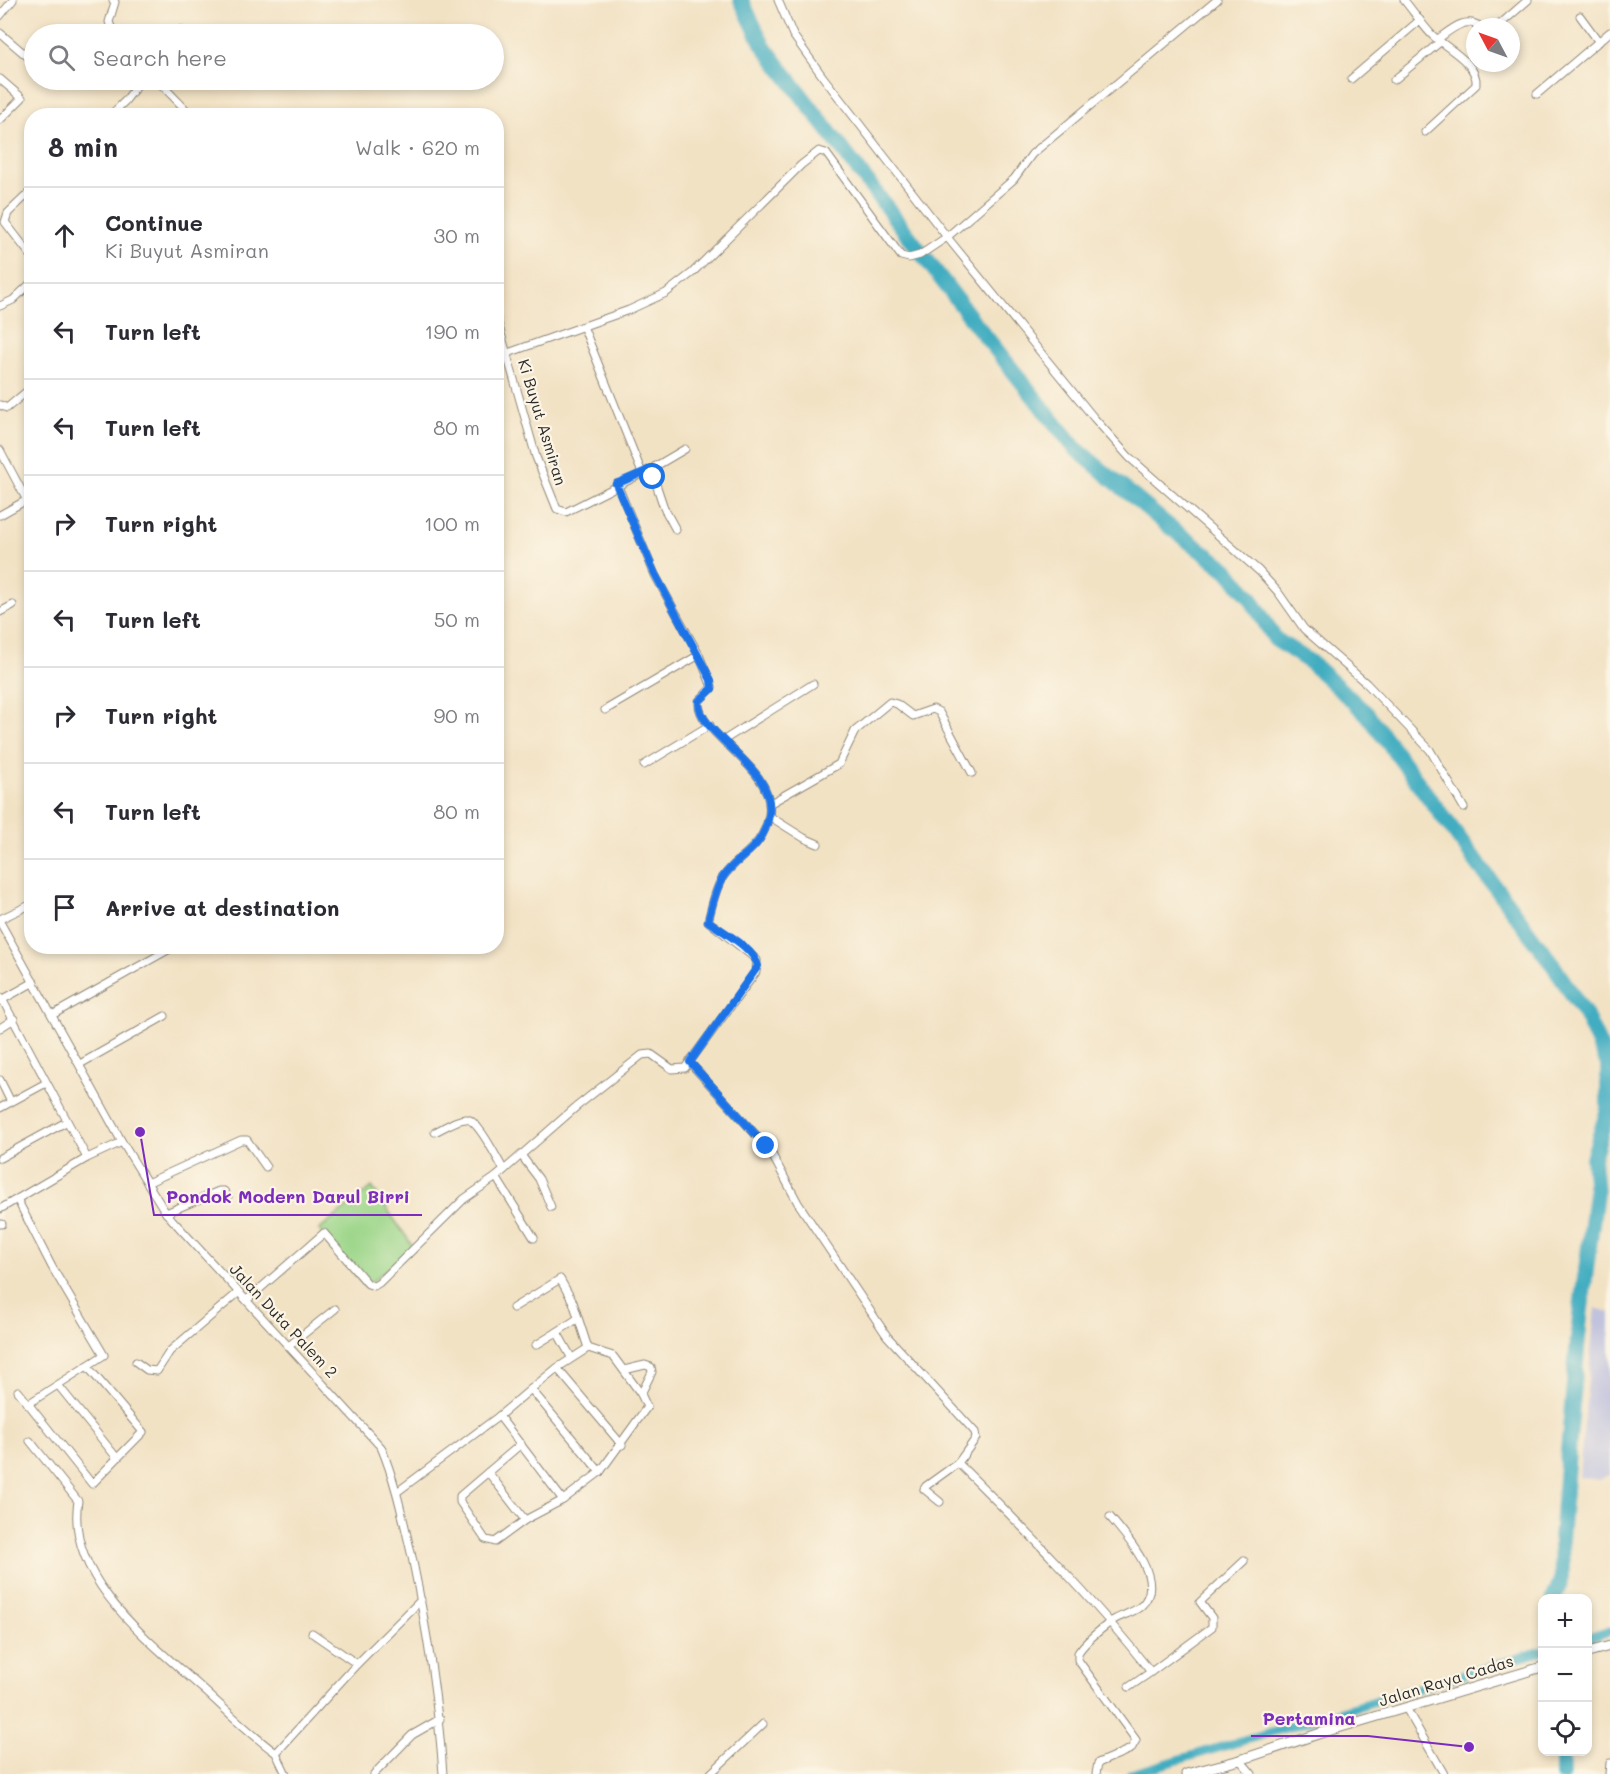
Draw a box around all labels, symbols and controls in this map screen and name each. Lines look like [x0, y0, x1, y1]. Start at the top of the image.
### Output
north arrow [1466, 18, 1520, 72]
search box [24, 24, 504, 90]
icon: search [45, 41, 78, 74]
text: Search here [93, 43, 227, 72]
text: 8 min [48, 130, 118, 164]
text: Walk · 620 m [355, 134, 480, 160]
text: Continue [105, 208, 203, 237]
icon: ahead [48, 219, 81, 252]
text: 30 m [434, 222, 480, 248]
text: Ki Buyut Asmiran [105, 237, 269, 263]
icon: left [48, 315, 81, 348]
text: Turn left [105, 317, 201, 346]
text: 190 m [425, 318, 480, 344]
street label: Ki Buyut Asmiran [514, 356, 572, 488]
icon: left [48, 411, 81, 444]
text: Turn left [105, 413, 201, 442]
text: 80 m [433, 414, 480, 440]
route start [639, 463, 665, 489]
icon: right [48, 507, 81, 540]
text: Turn right [105, 509, 217, 538]
text: 100 m [424, 510, 480, 536]
icon: left [48, 603, 81, 636]
text: Turn left [105, 605, 201, 634]
text: 50 m [434, 606, 480, 632]
icon: right [48, 699, 81, 732]
text: Turn right [105, 701, 217, 730]
text: 90 m [434, 702, 480, 728]
icon: left [48, 795, 81, 828]
text: Turn left [105, 797, 201, 826]
text: 80 m [433, 798, 480, 824]
icon: arrive [48, 891, 81, 924]
text: Arrive at destination [105, 893, 340, 922]
route end [752, 1132, 778, 1158]
callout: Pondok Modern Darul Birri [154, 1179, 422, 1215]
text: Pondok Modern Darul Birri [166, 1184, 410, 1208]
street label: Jalan Duta Palem 2 [225, 1258, 343, 1382]
map controls [1538, 1594, 1592, 1756]
button: + [1538, 1594, 1592, 1648]
button: − [1538, 1648, 1592, 1702]
street label: Jalan Raya Cadas [1376, 1650, 1516, 1710]
callout: Pertamina [1251, 1700, 1368, 1736]
button: locate [1538, 1702, 1592, 1756]
text: Pertamina [1262, 1706, 1356, 1730]

